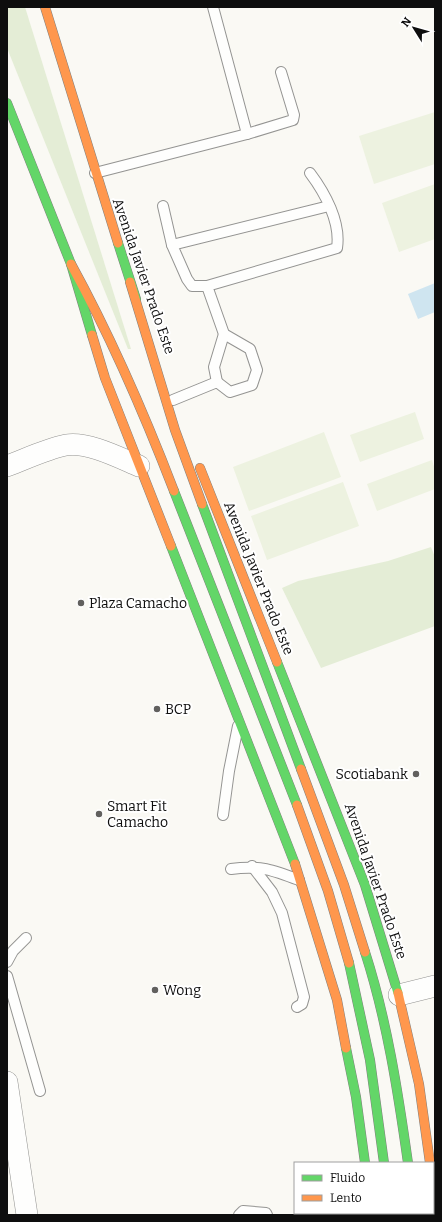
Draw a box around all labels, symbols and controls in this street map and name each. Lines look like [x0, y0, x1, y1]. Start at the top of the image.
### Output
north arrow [394, 8, 434, 48]
text: N [399, 15, 414, 30]
street label: Avenida Javier Prado Este [109, 196, 178, 356]
street label: Avenida Javier Prado Este [220, 499, 297, 657]
place label: Plaza Camacho [89, 595, 187, 612]
marker: Plaza Camacho [76, 598, 86, 608]
place label: BCP [165, 701, 191, 718]
marker: BCP [152, 704, 162, 714]
place label: Scotiabank [336, 766, 408, 783]
marker: Scotiabank [411, 769, 421, 779]
place label: Smart Fit Camacho [107, 798, 168, 831]
street label: Avenida Javier Prado Este [341, 801, 410, 961]
marker: Smart Fit Camacho [94, 809, 104, 819]
place label: Wong [163, 982, 201, 999]
marker: Wong [150, 985, 160, 995]
legend [294, 1162, 434, 1214]
text: Fluido [330, 1171, 365, 1185]
text: Lento [330, 1191, 362, 1205]

